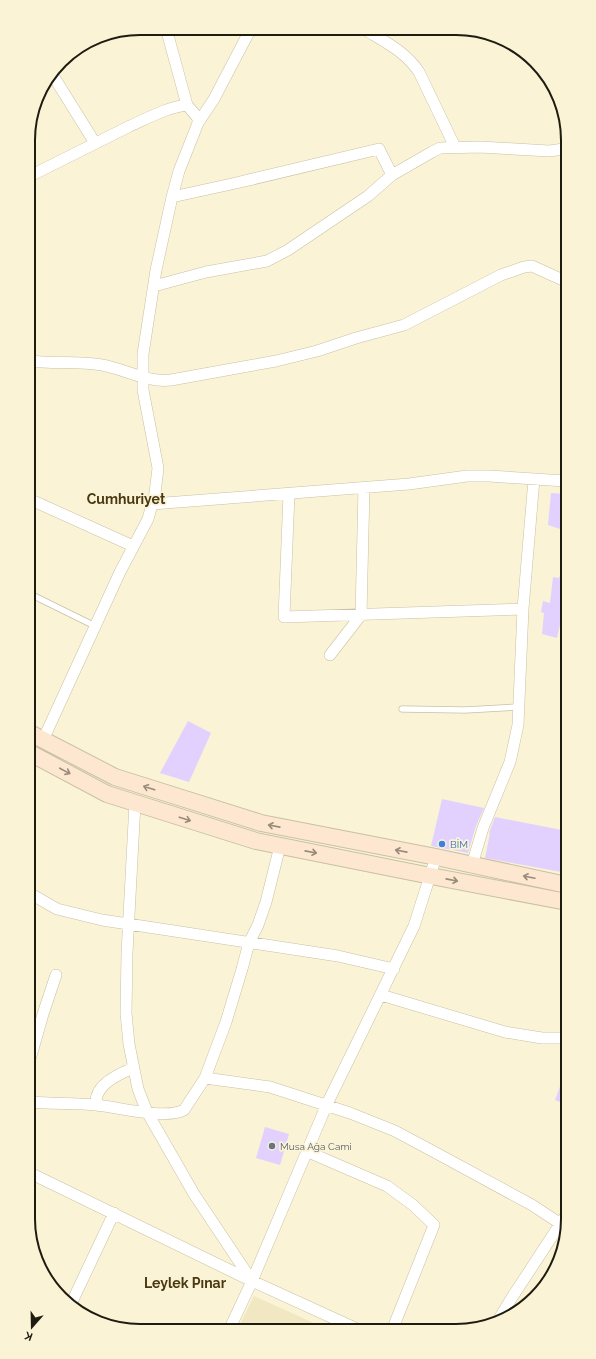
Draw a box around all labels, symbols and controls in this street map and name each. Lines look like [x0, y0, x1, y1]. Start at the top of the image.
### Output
district label: Cumhuriyet [87, 491, 166, 507]
one-way arrow [59, 768, 71, 776]
one-way arrow [143, 784, 156, 791]
one-way arrow [179, 816, 192, 823]
one-way arrow [267, 822, 280, 830]
marker: BİM [437, 839, 447, 849]
place label: BİM [450, 839, 468, 850]
one-way arrow [395, 846, 408, 854]
one-way arrow [304, 848, 317, 856]
one-way arrow [522, 873, 535, 881]
one-way arrow [445, 877, 458, 885]
marker: Musa Ağa Cami [267, 1141, 277, 1151]
place label: Musa Ağa Cami [280, 1141, 352, 1152]
district label: Leylek Pınar [144, 1275, 227, 1291]
north arrow [12, 1307, 52, 1347]
text: K [22, 1328, 34, 1343]

